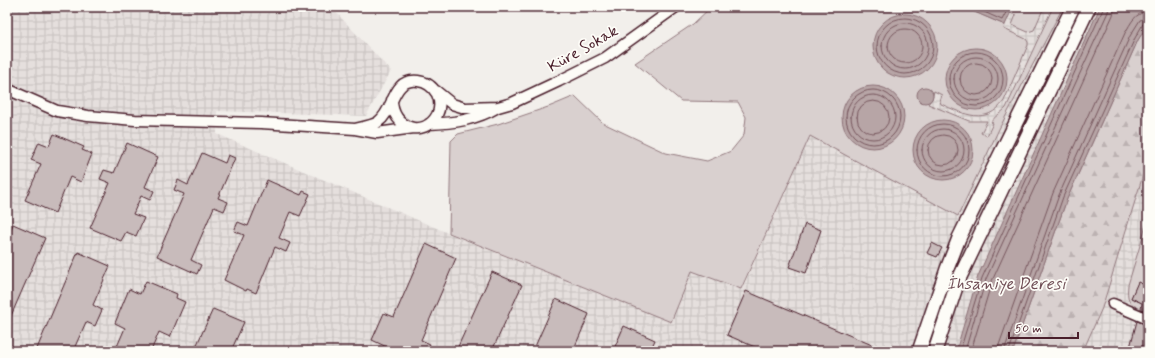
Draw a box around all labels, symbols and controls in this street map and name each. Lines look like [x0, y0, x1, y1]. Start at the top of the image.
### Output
street label: Küre Sokak [544, 20, 622, 78]
water label: İhsaniye Deresi [947, 273, 1067, 295]
scale bar [1009, 314, 1078, 340]
text: 50 m [1015, 321, 1042, 337]

